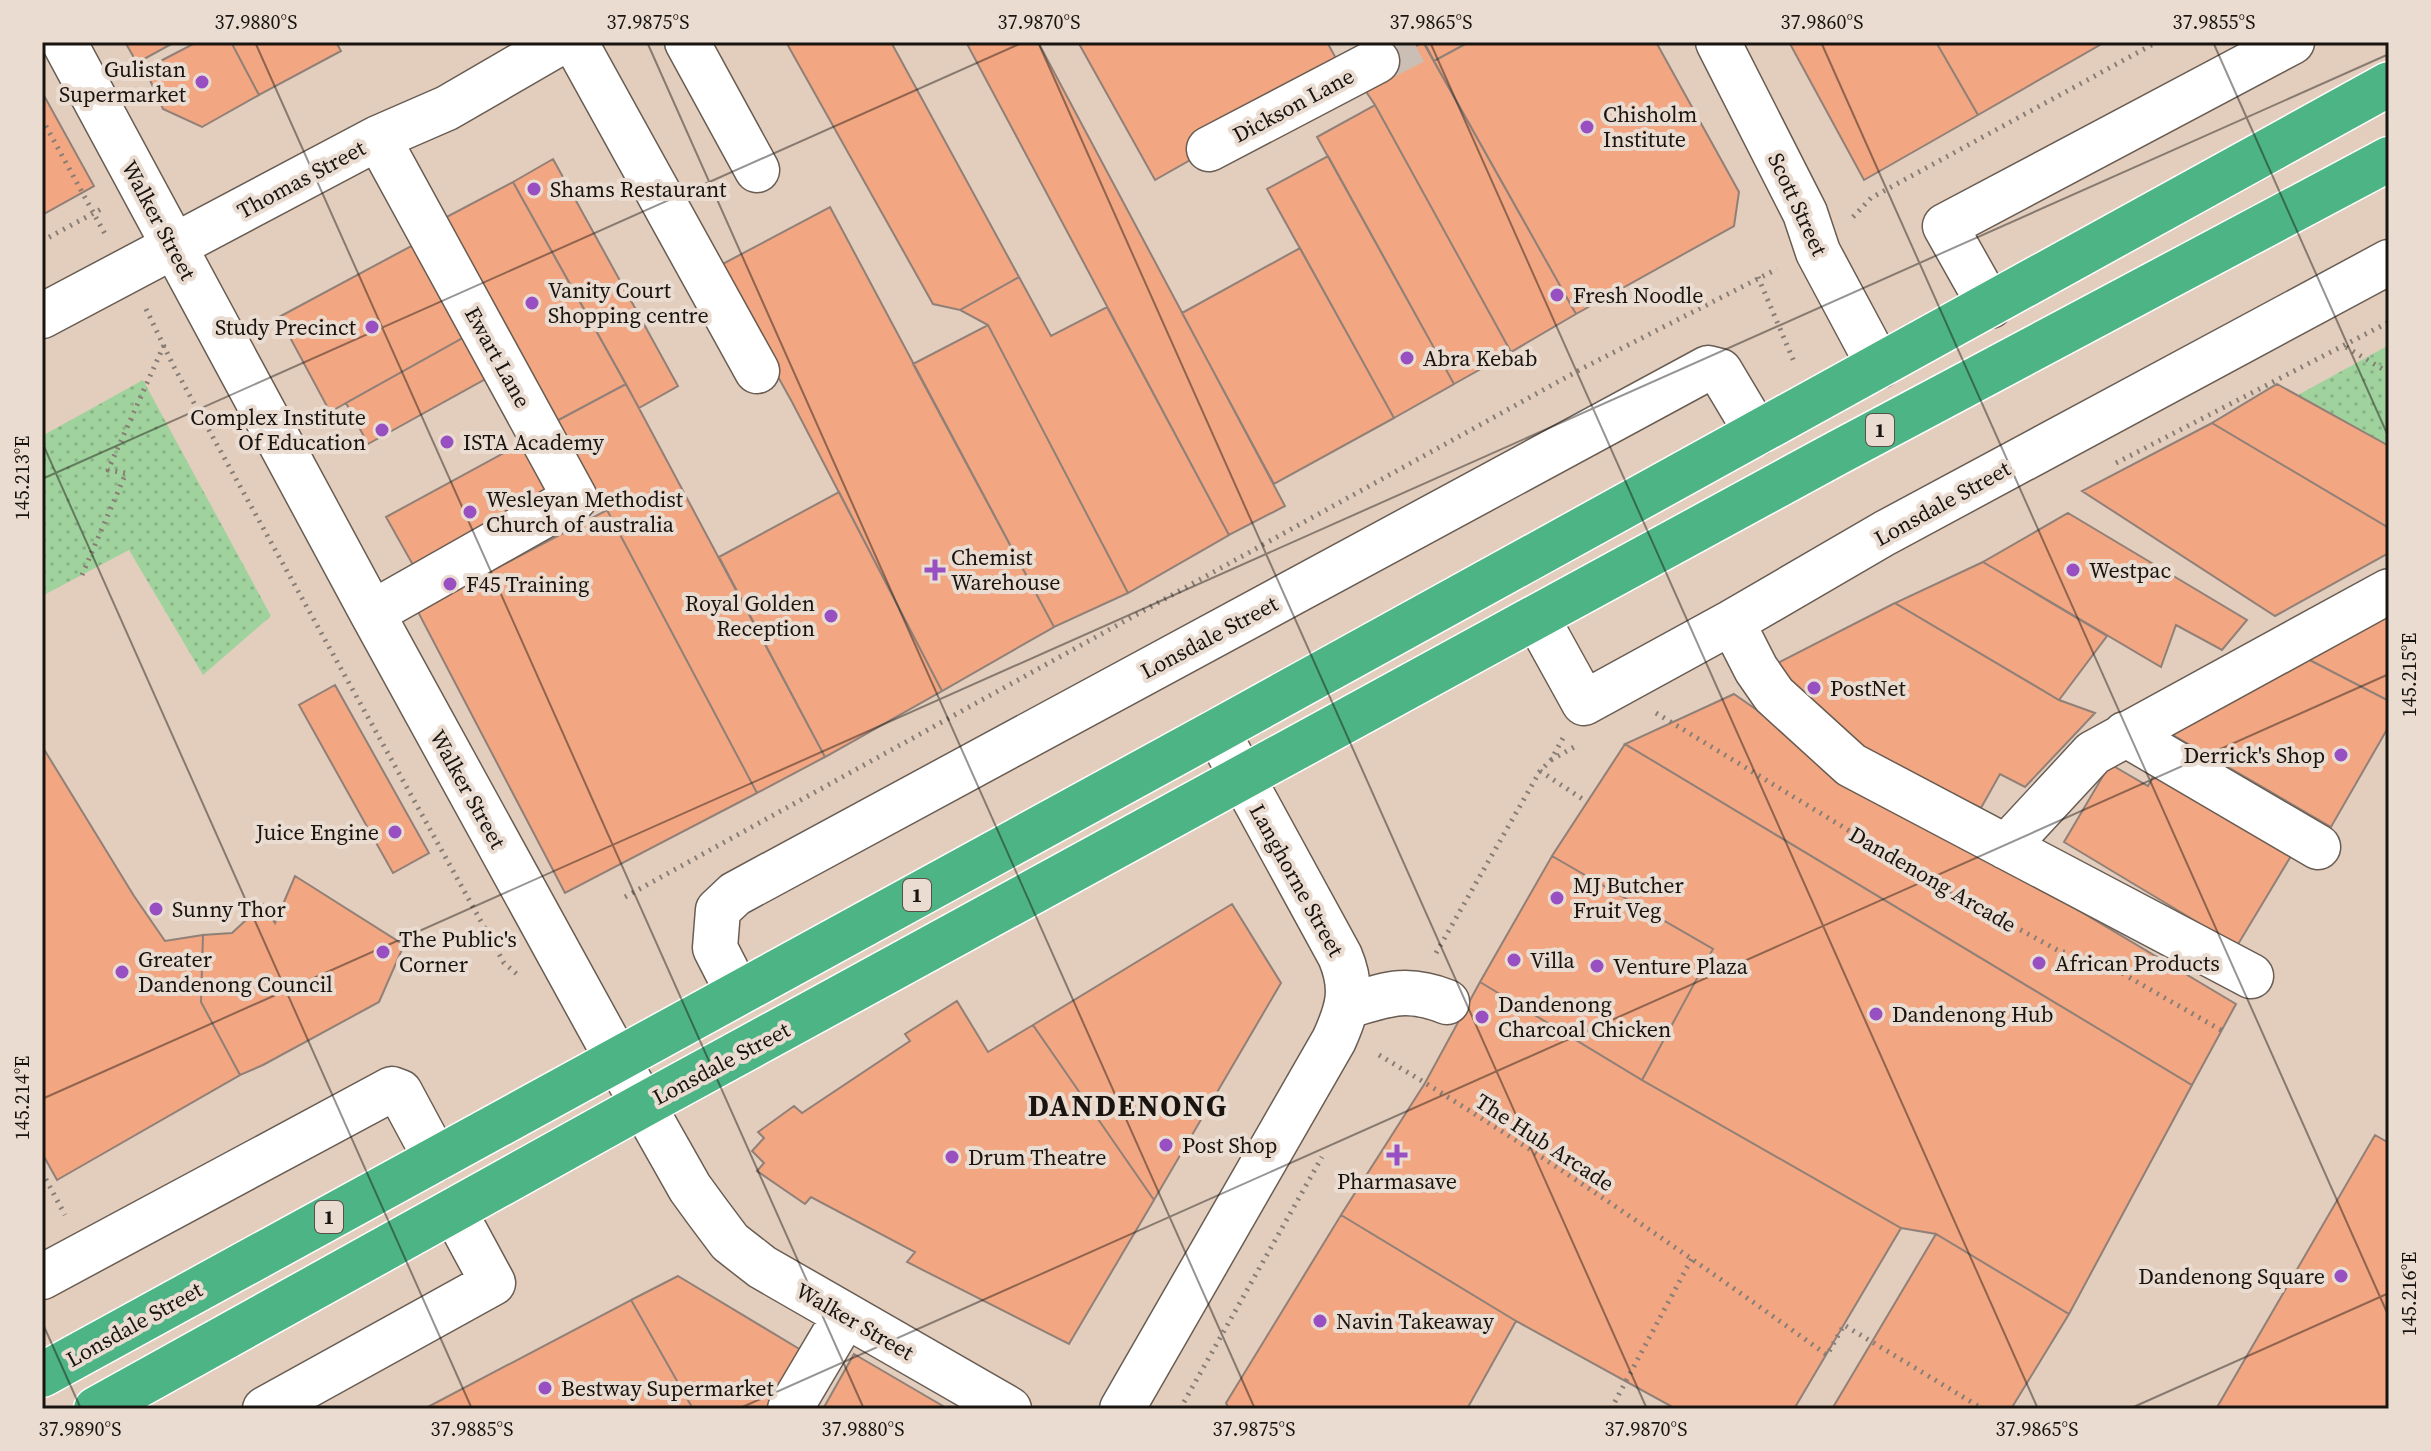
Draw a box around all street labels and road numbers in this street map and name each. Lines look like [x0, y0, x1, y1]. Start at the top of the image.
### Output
street label: Dickson Lane [1227, 60, 1359, 150]
street label: Thomas Street [232, 132, 371, 225]
street label: Scott Street [1761, 148, 1835, 261]
street label: Walker Street [115, 155, 204, 286]
street label: Ewart Lane [458, 301, 538, 413]
road number: 1 [1866, 414, 1894, 446]
street label: Lonsdale Street [1869, 453, 2016, 553]
street label: Lonsdale Street [1135, 588, 1284, 686]
street label: Walker Street [423, 724, 513, 855]
street label: Langhorne Street [1243, 798, 1352, 962]
street label: Dandenong Arcade [1844, 819, 2022, 939]
road number: 1 [903, 879, 931, 911]
street label: Lonsdale Street [647, 1014, 796, 1112]
street label: The Hub Arcade [1470, 1086, 1620, 1198]
road number: 1 [315, 1201, 343, 1233]
street label: Lonsdale Street [61, 1274, 208, 1374]
street label: Walker Street [791, 1275, 920, 1367]

